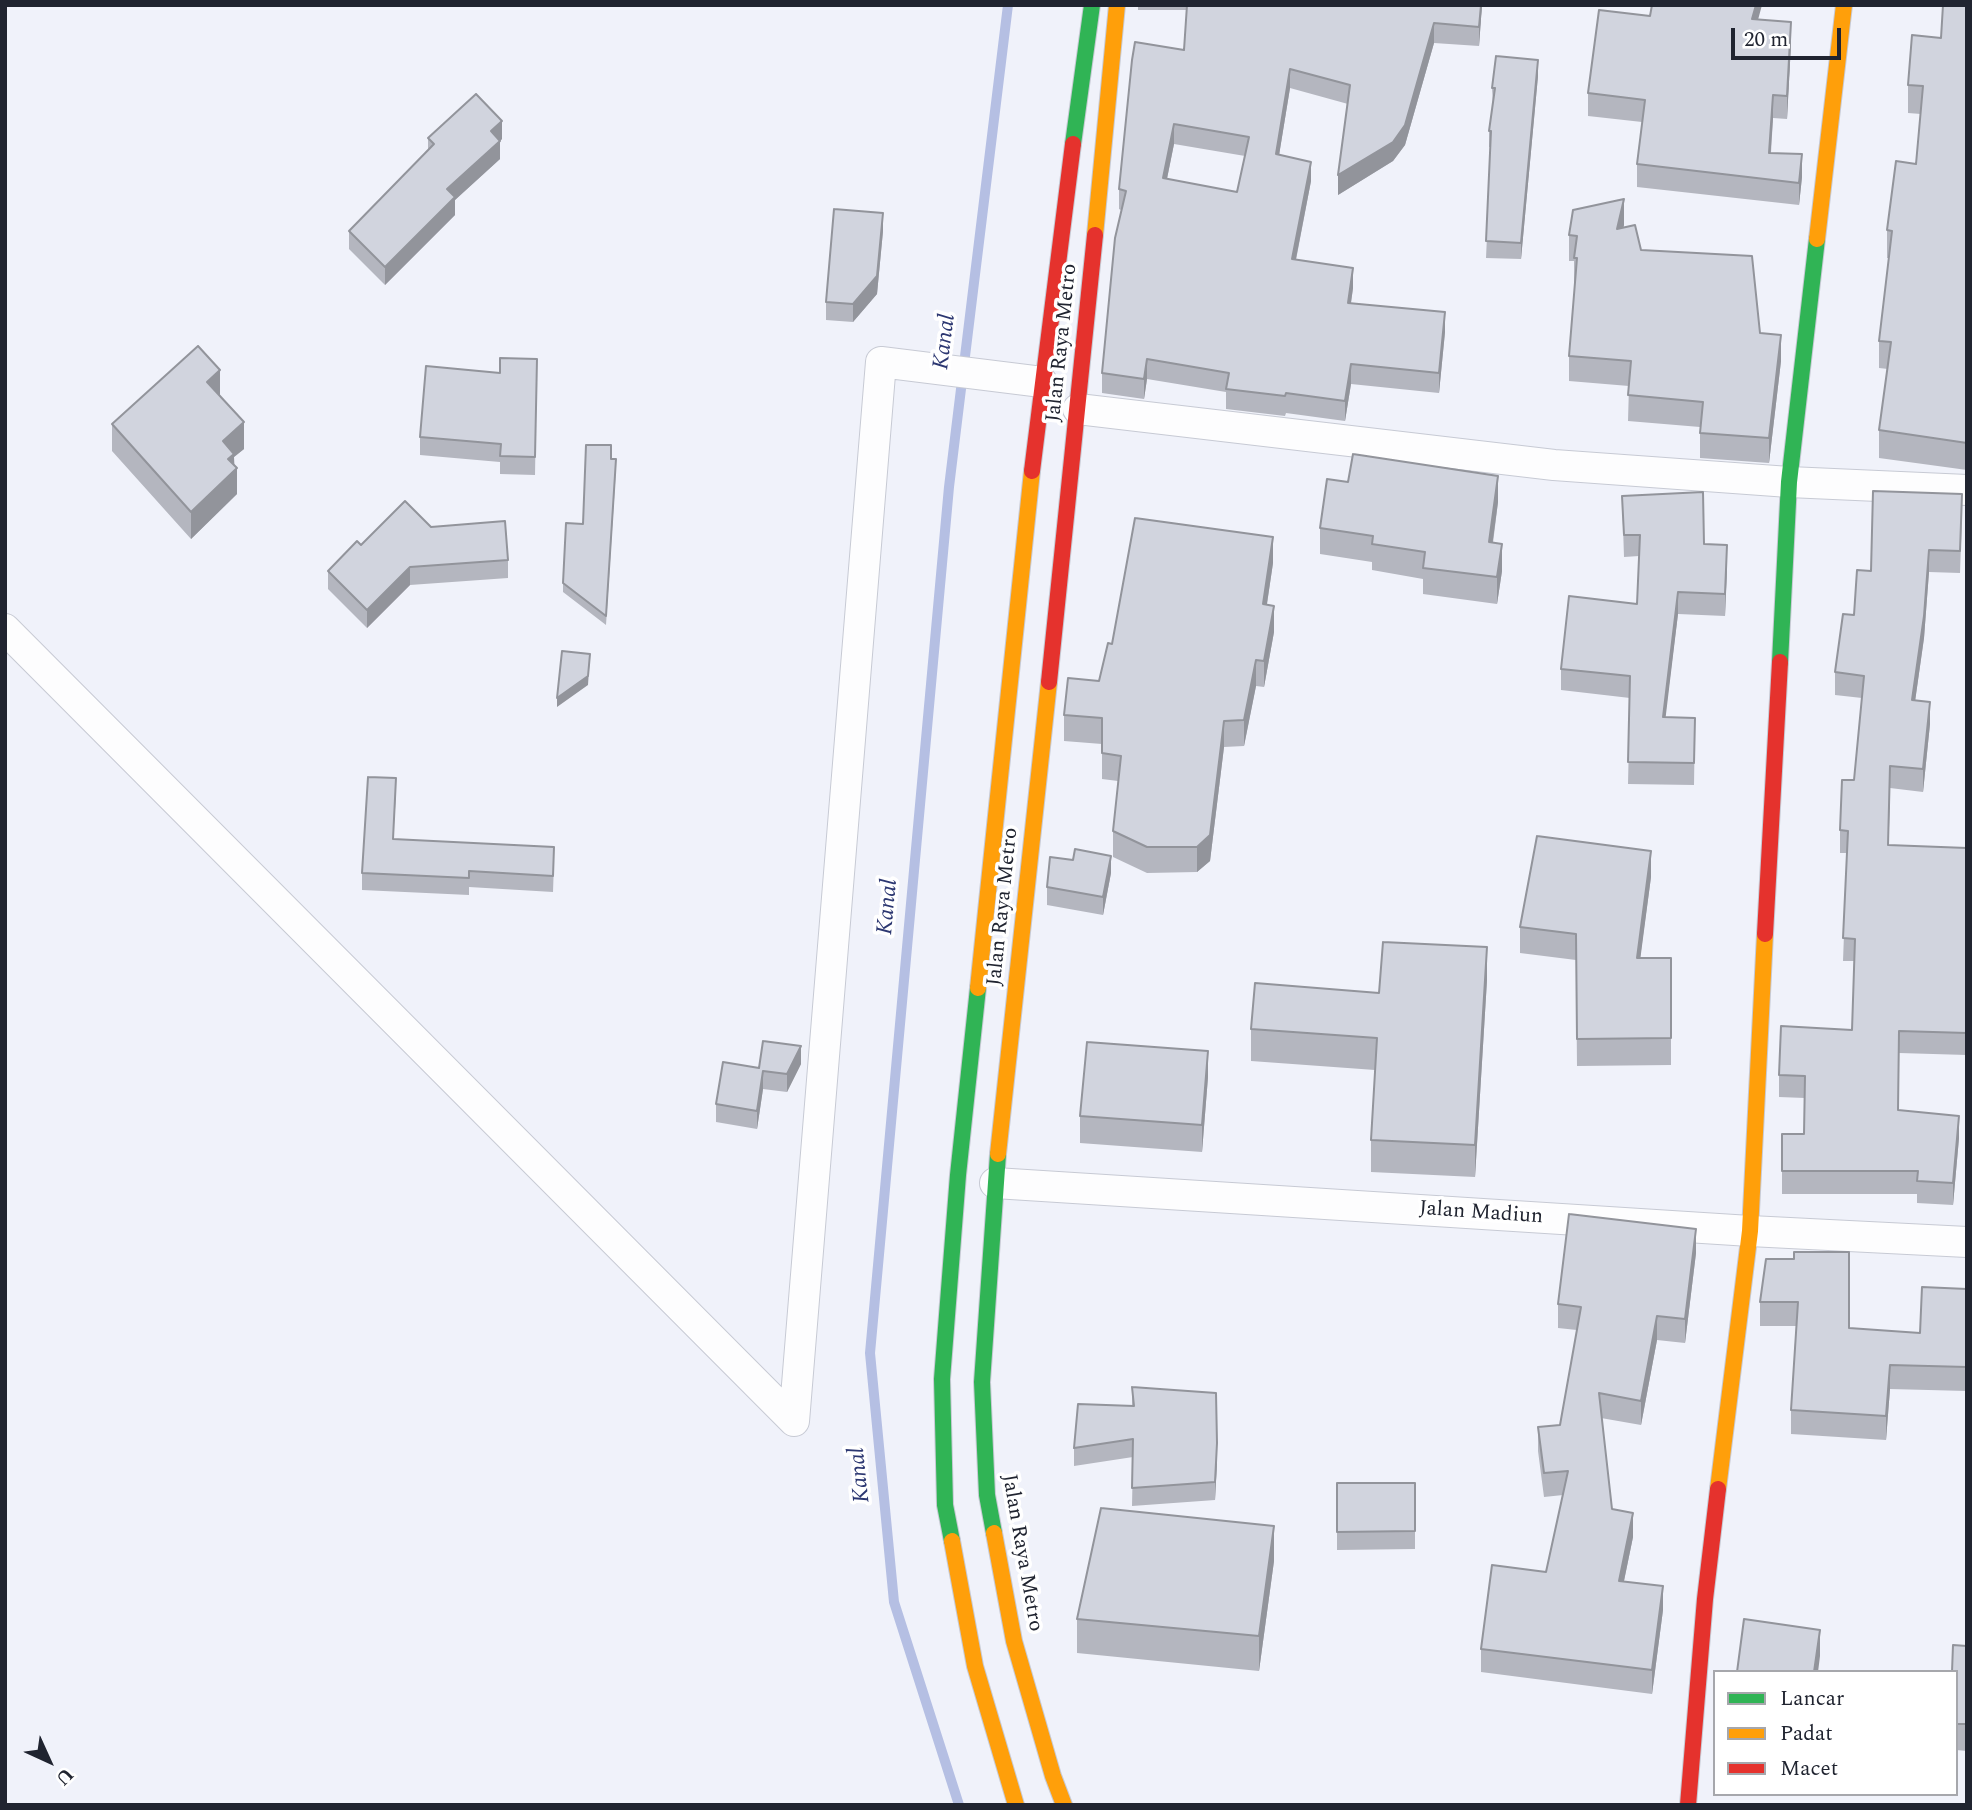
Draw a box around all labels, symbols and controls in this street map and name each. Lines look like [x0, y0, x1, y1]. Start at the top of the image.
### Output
scale bar [1734, 14, 1844, 58]
text: 20 m [1744, 24, 1788, 56]
street label: Jalan Raya Metro [1042, 263, 1084, 423]
water label: Kanal [929, 313, 963, 371]
street label: Jalan Raya Metro [983, 827, 1025, 987]
water label: Kanal [873, 878, 905, 936]
street label: Jalan Madiun [1418, 1197, 1544, 1231]
water label: Kanal [844, 1446, 878, 1504]
street label: Jalan Raya Metro [995, 1472, 1047, 1634]
legend [1713, 1670, 1958, 1796]
text: Lancar [1780, 1683, 1844, 1715]
text: Padat [1780, 1718, 1833, 1750]
north arrow [14, 1726, 84, 1796]
text: Macet [1780, 1753, 1838, 1785]
text: U [48, 1760, 80, 1792]

